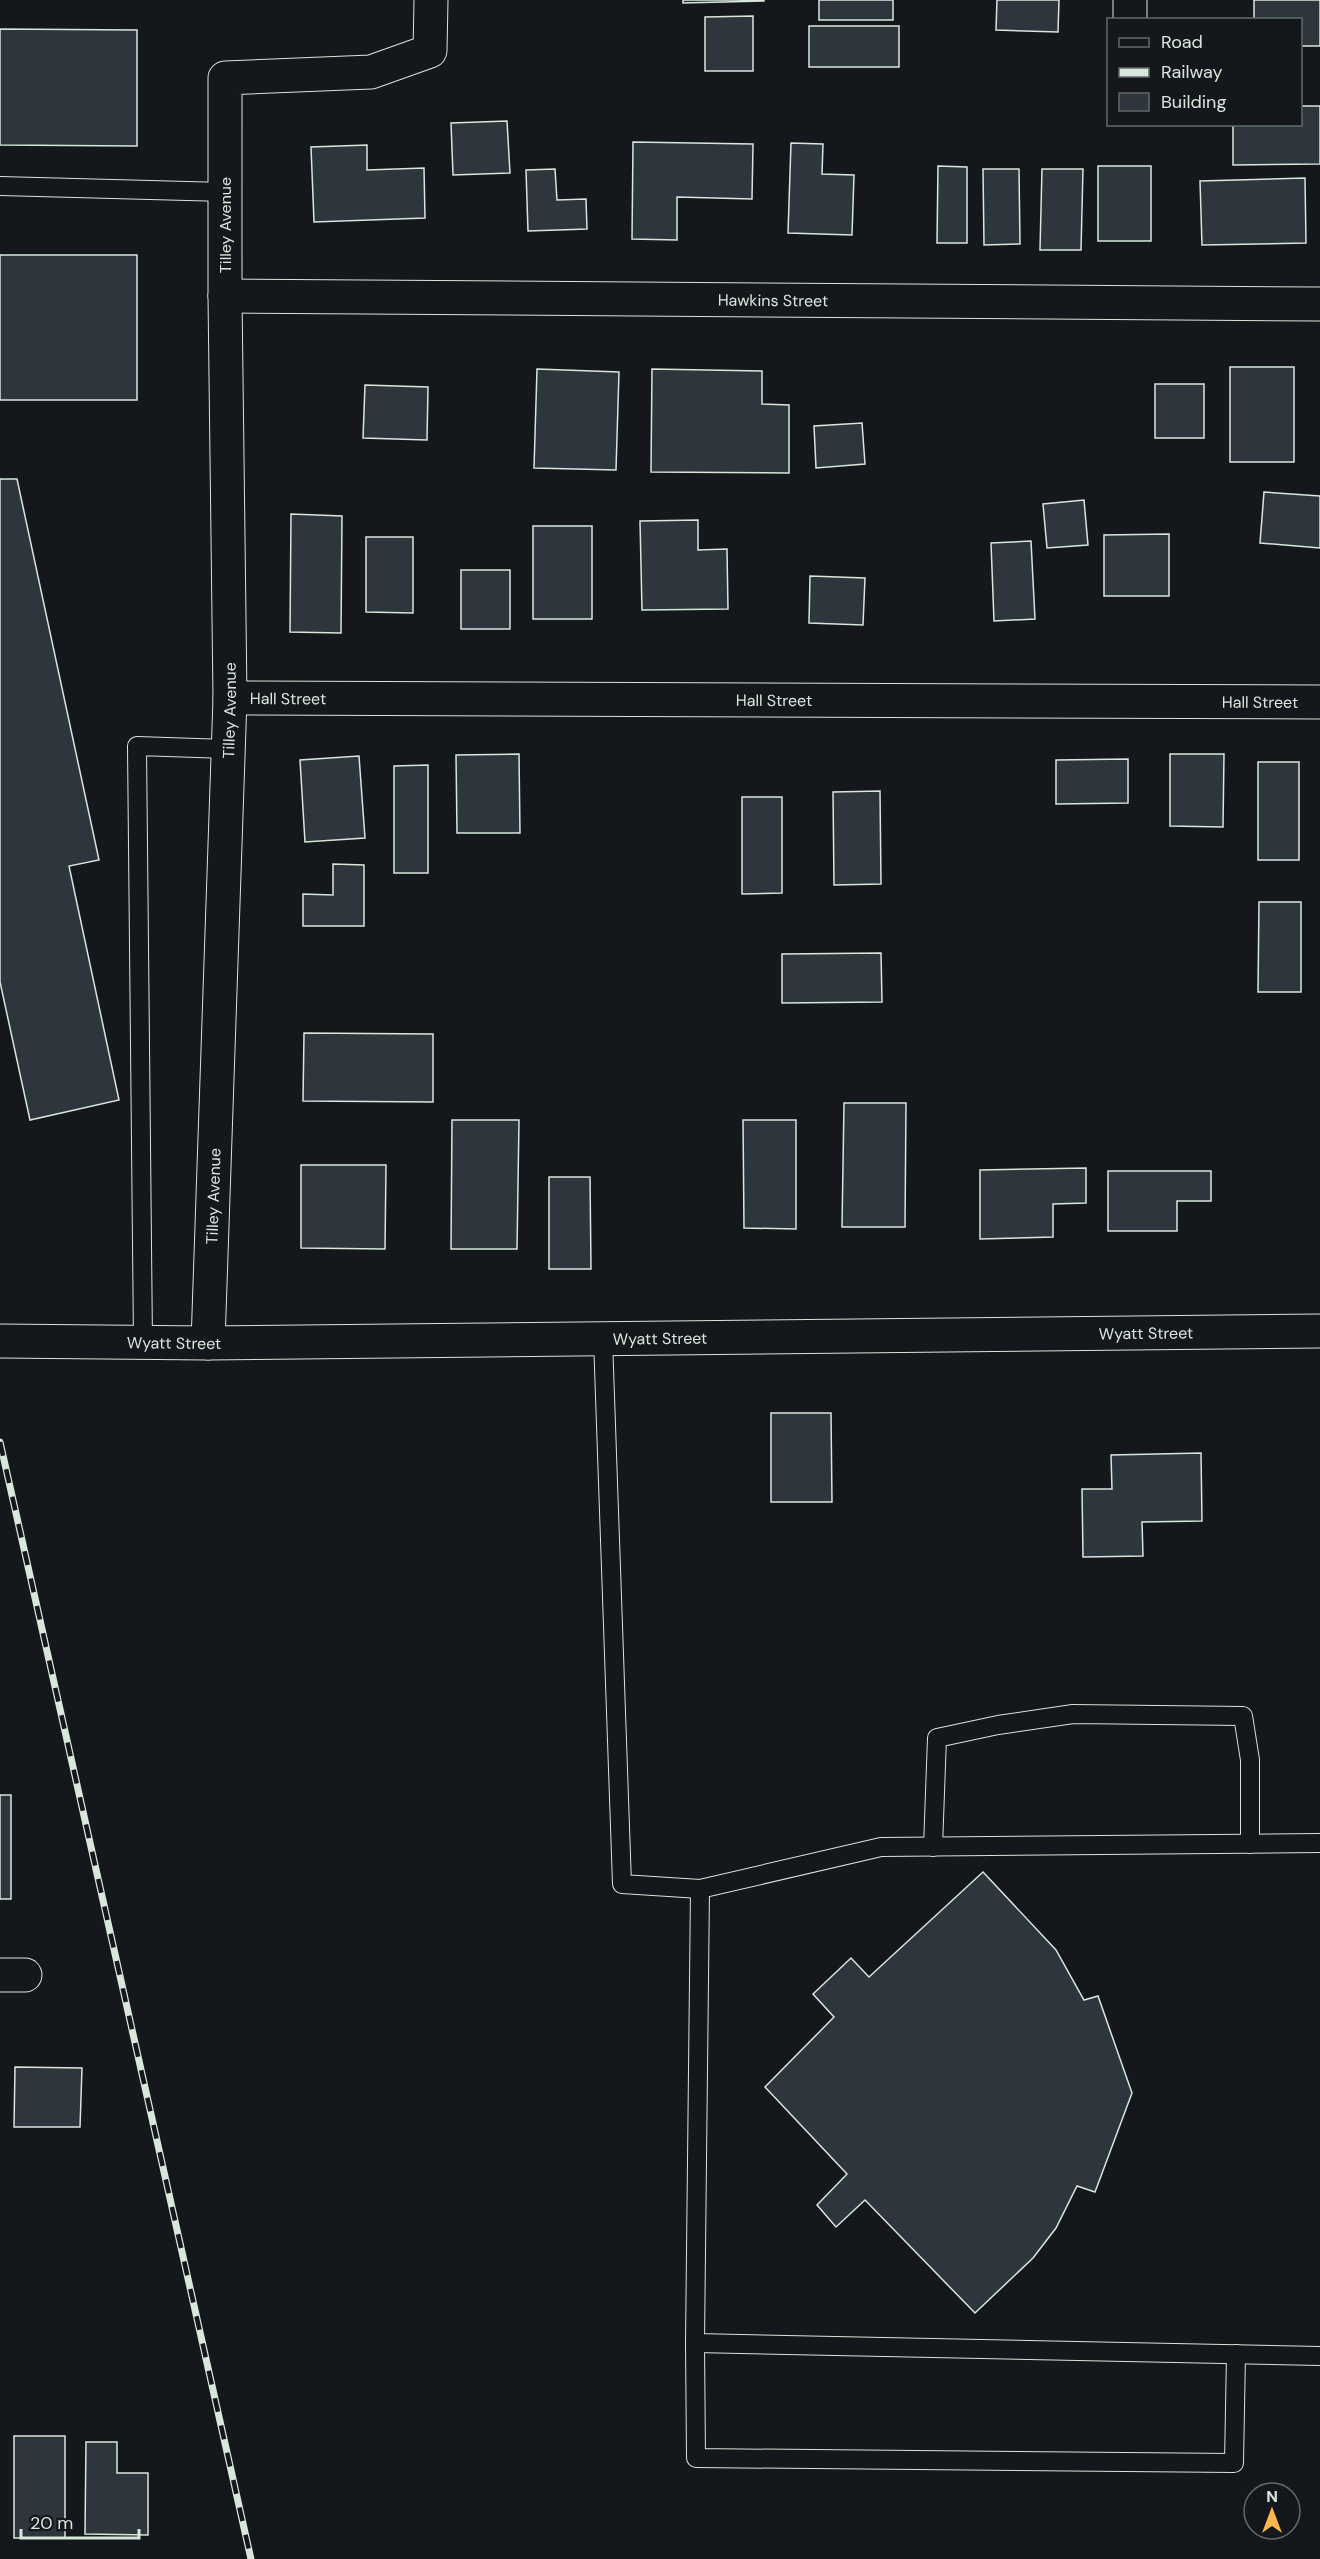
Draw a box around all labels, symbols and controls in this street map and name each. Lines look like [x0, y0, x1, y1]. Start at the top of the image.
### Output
legend [1107, 18, 1302, 126]
text: Road [1161, 30, 1203, 54]
text: Railway [1161, 60, 1223, 84]
text: Building [1161, 90, 1226, 114]
street label: Tilley Avenue [215, 177, 236, 273]
street label: Hawkins Street [718, 289, 828, 311]
street label: Tilley Avenue [217, 662, 241, 759]
street label: Hall Street [250, 688, 326, 709]
street label: Hall Street [736, 689, 812, 711]
street label: Hall Street [1222, 691, 1298, 712]
street label: Tilley Avenue [201, 1148, 225, 1245]
street label: Wyatt Street [1099, 1322, 1193, 1344]
street label: Wyatt Street [613, 1327, 707, 1349]
street label: Wyatt Street [127, 1332, 221, 1354]
north arrow [1242, 2481, 1302, 2541]
text: N [1266, 2486, 1278, 2507]
scale bar [21, 2502, 140, 2540]
text: 20 m [30, 2511, 73, 2535]

